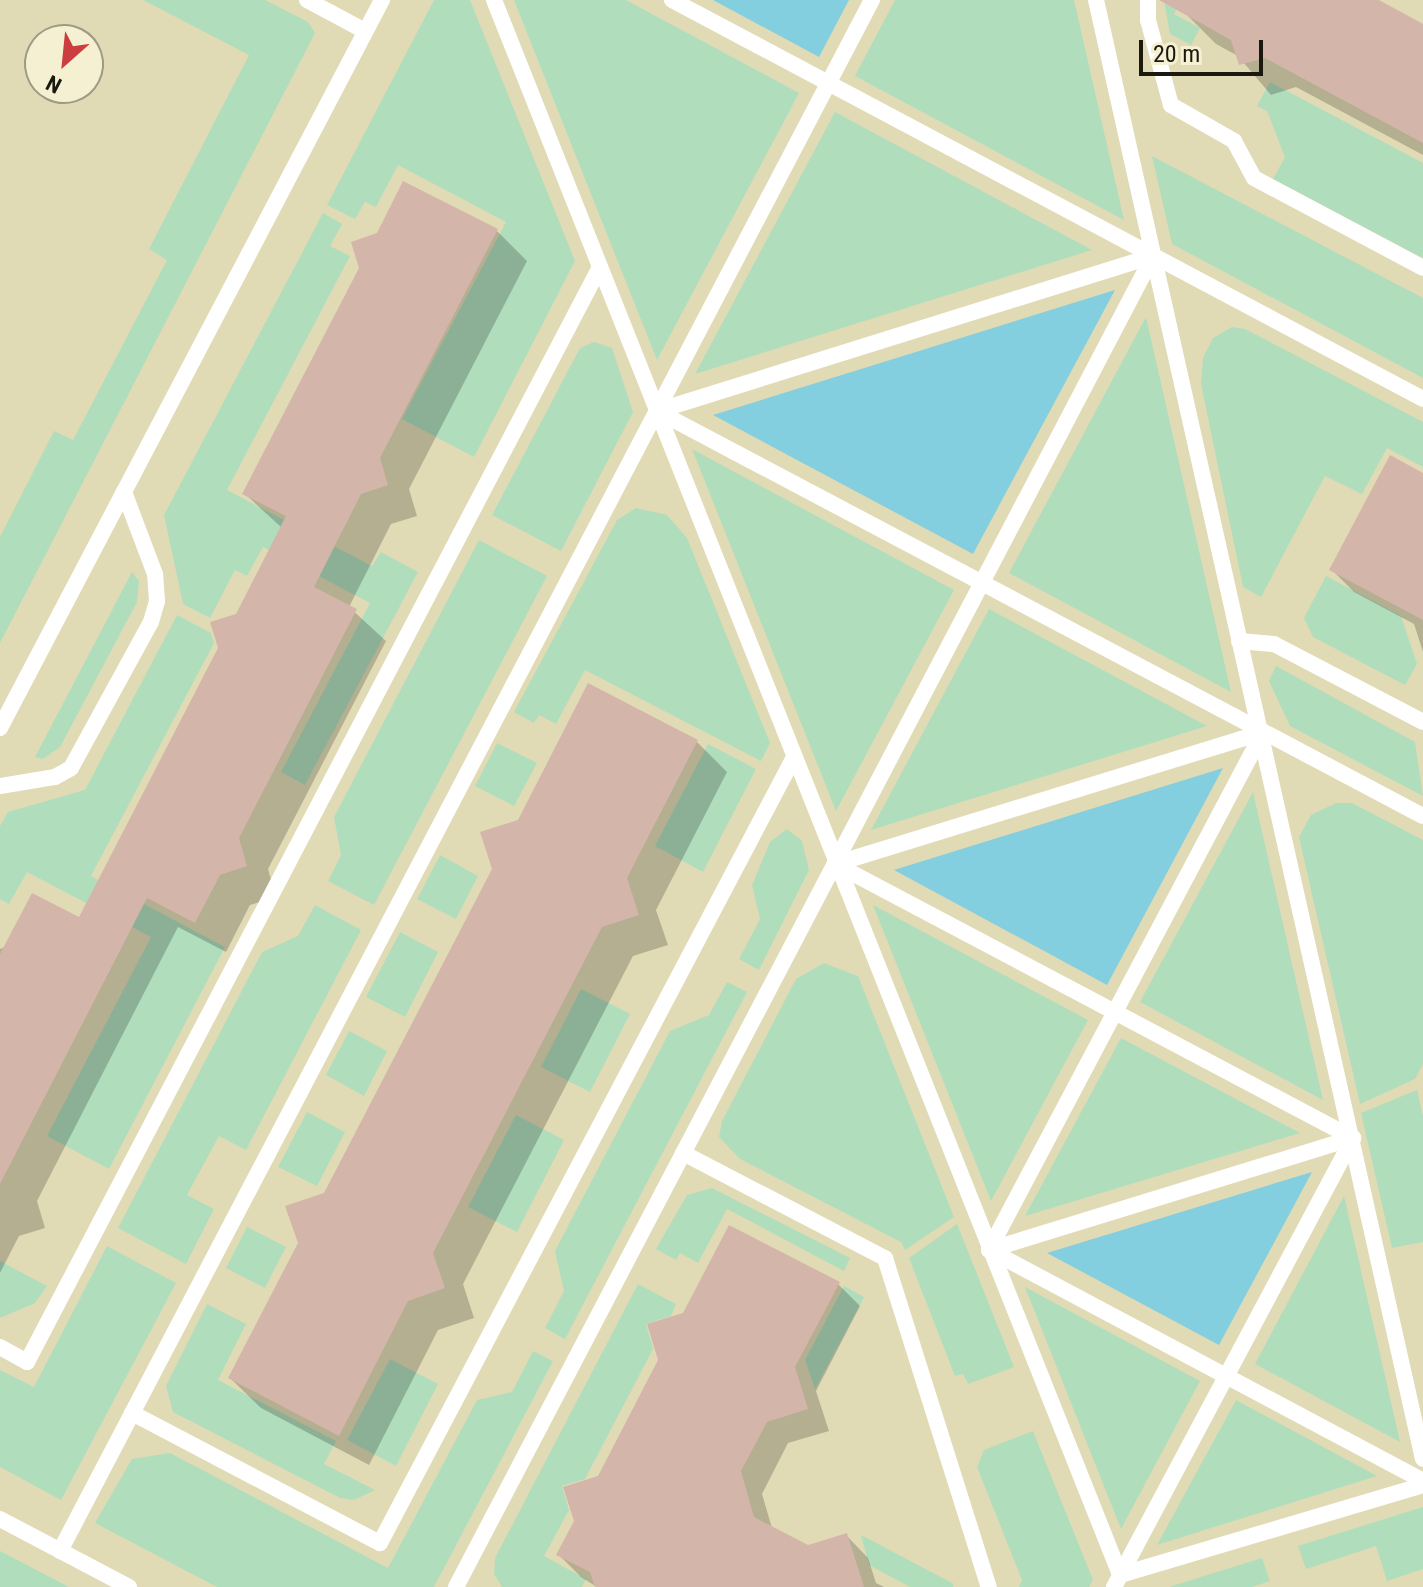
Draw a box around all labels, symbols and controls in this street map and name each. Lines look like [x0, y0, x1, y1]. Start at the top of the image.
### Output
north arrow [24, 24, 104, 104]
scale bar [1143, 24, 1267, 74]
text: 20 m [1153, 40, 1200, 68]
text: N [42, 70, 65, 98]

